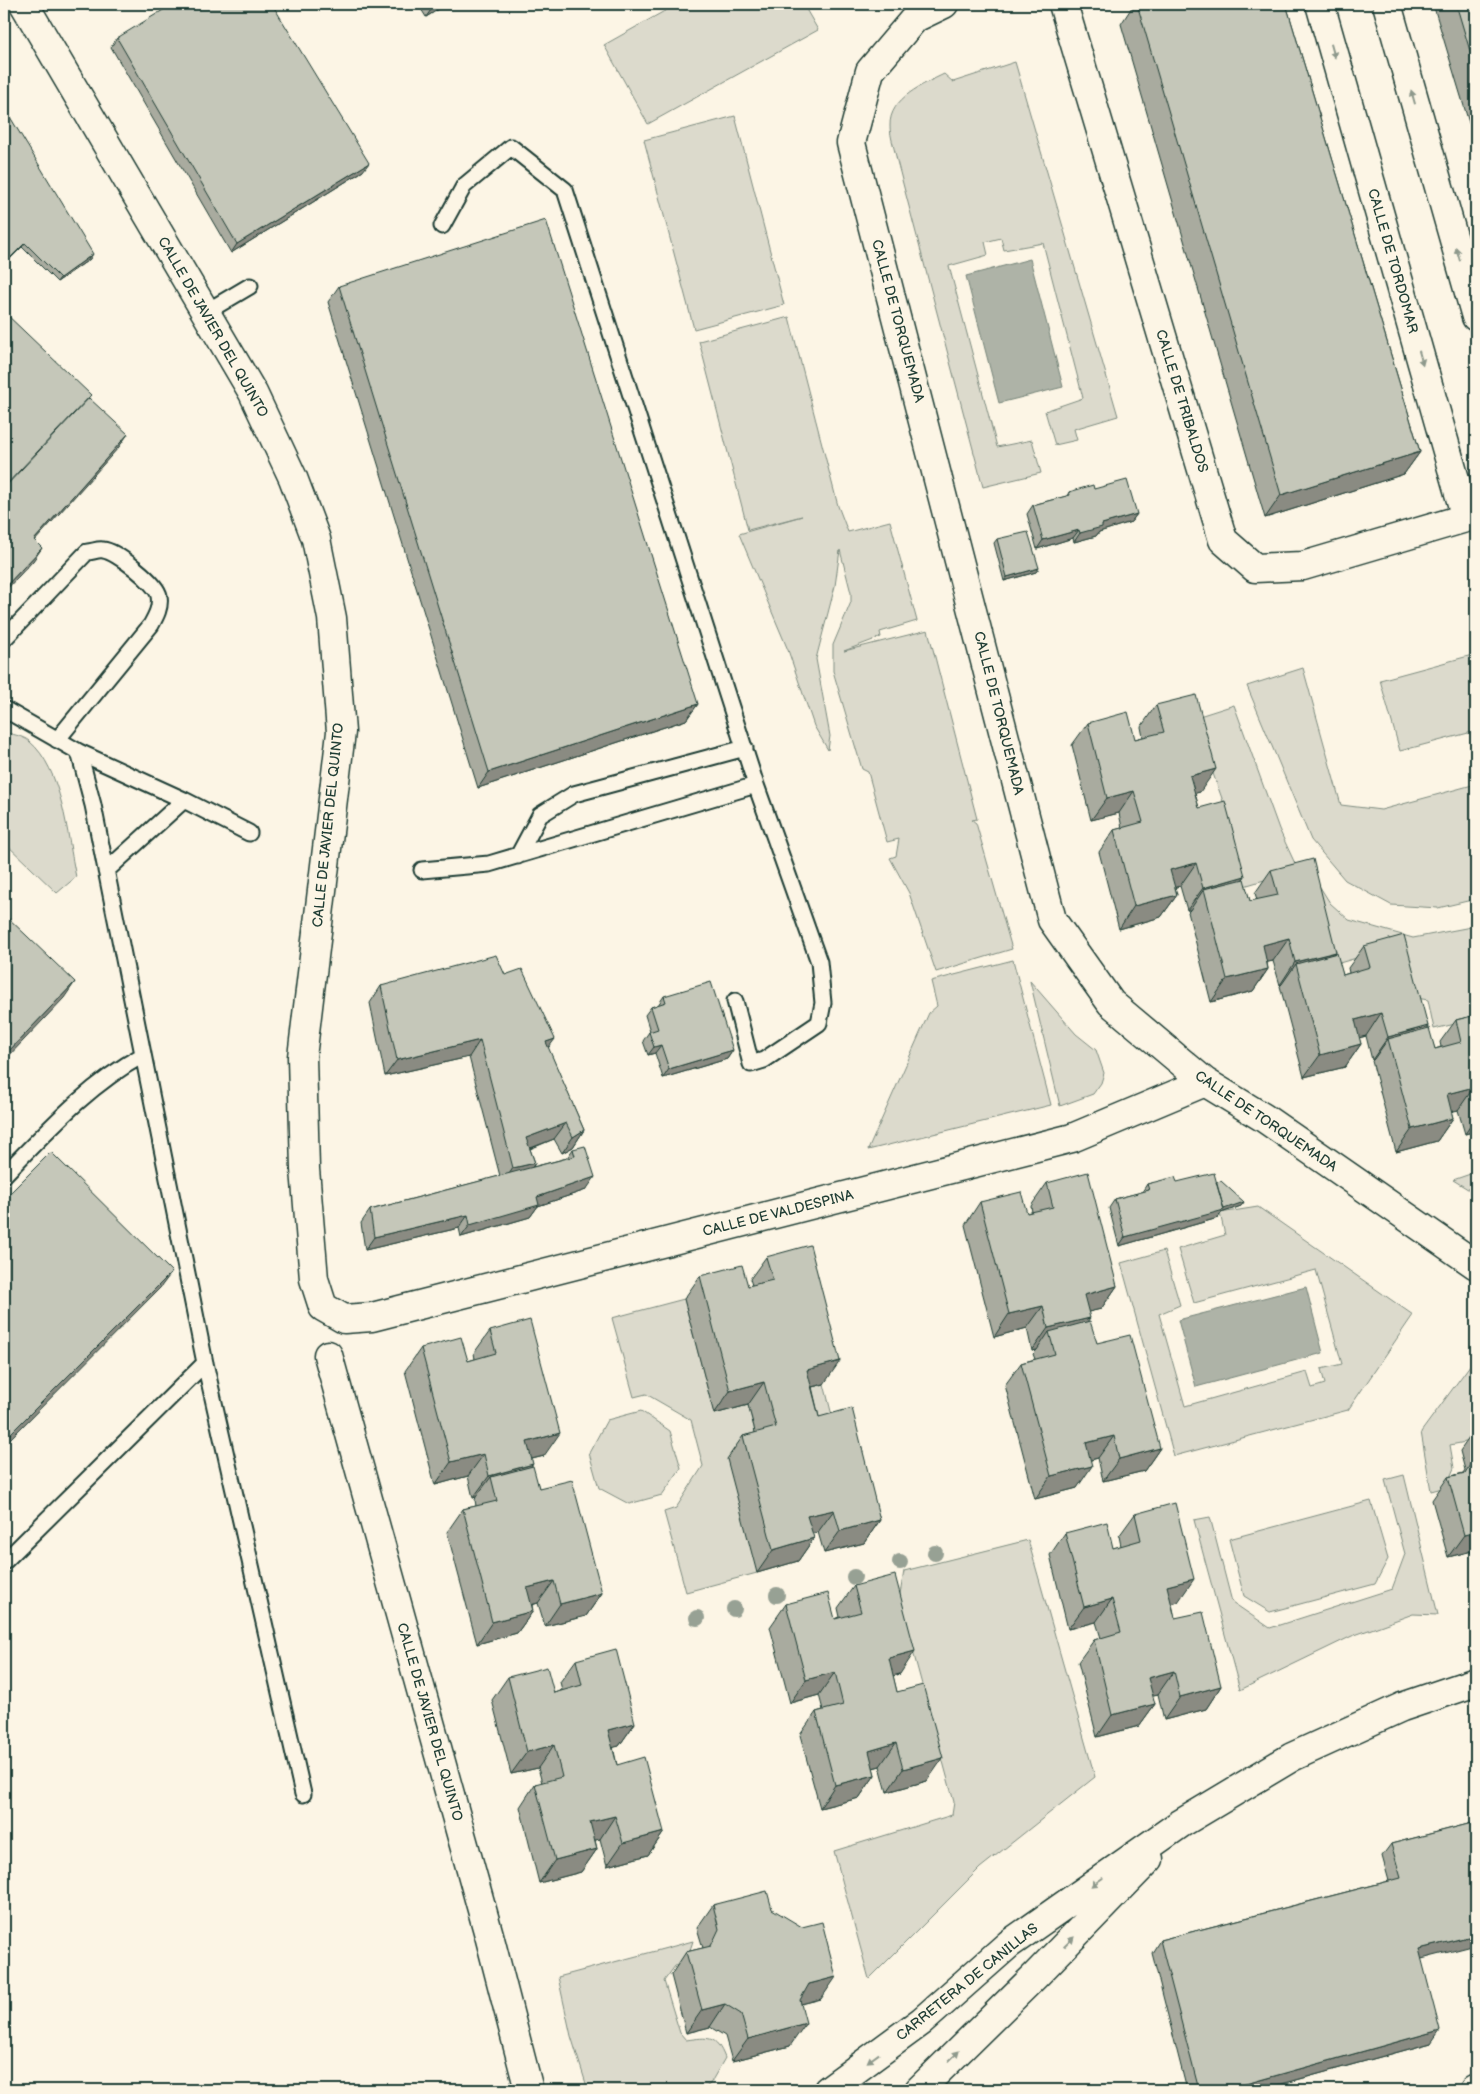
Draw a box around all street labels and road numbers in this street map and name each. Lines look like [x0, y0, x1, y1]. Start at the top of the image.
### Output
street label: CALLE DE TORDOMAR [1364, 187, 1422, 335]
street label: CALLE DE JAVIER DEL QUINTO [154, 234, 272, 421]
street label: CALLE DE TORQUEMADA [868, 238, 928, 405]
street label: CALLE DE TRIBALDOS [1152, 328, 1212, 474]
street label: CALLE DE TORQUEMADA [970, 629, 1028, 797]
street label: CALLE DE JAVIER DEL QUINTO [309, 722, 347, 928]
street label: CALLE DE TORQUEMADA [1192, 1067, 1341, 1175]
street label: CALLE DE VALDESPINA [701, 1186, 856, 1240]
street label: CALLE DE JAVIER DEL QUINTO [393, 1621, 467, 1823]
street label: CARRETERA DE CANILLAS [893, 1920, 1041, 2044]

